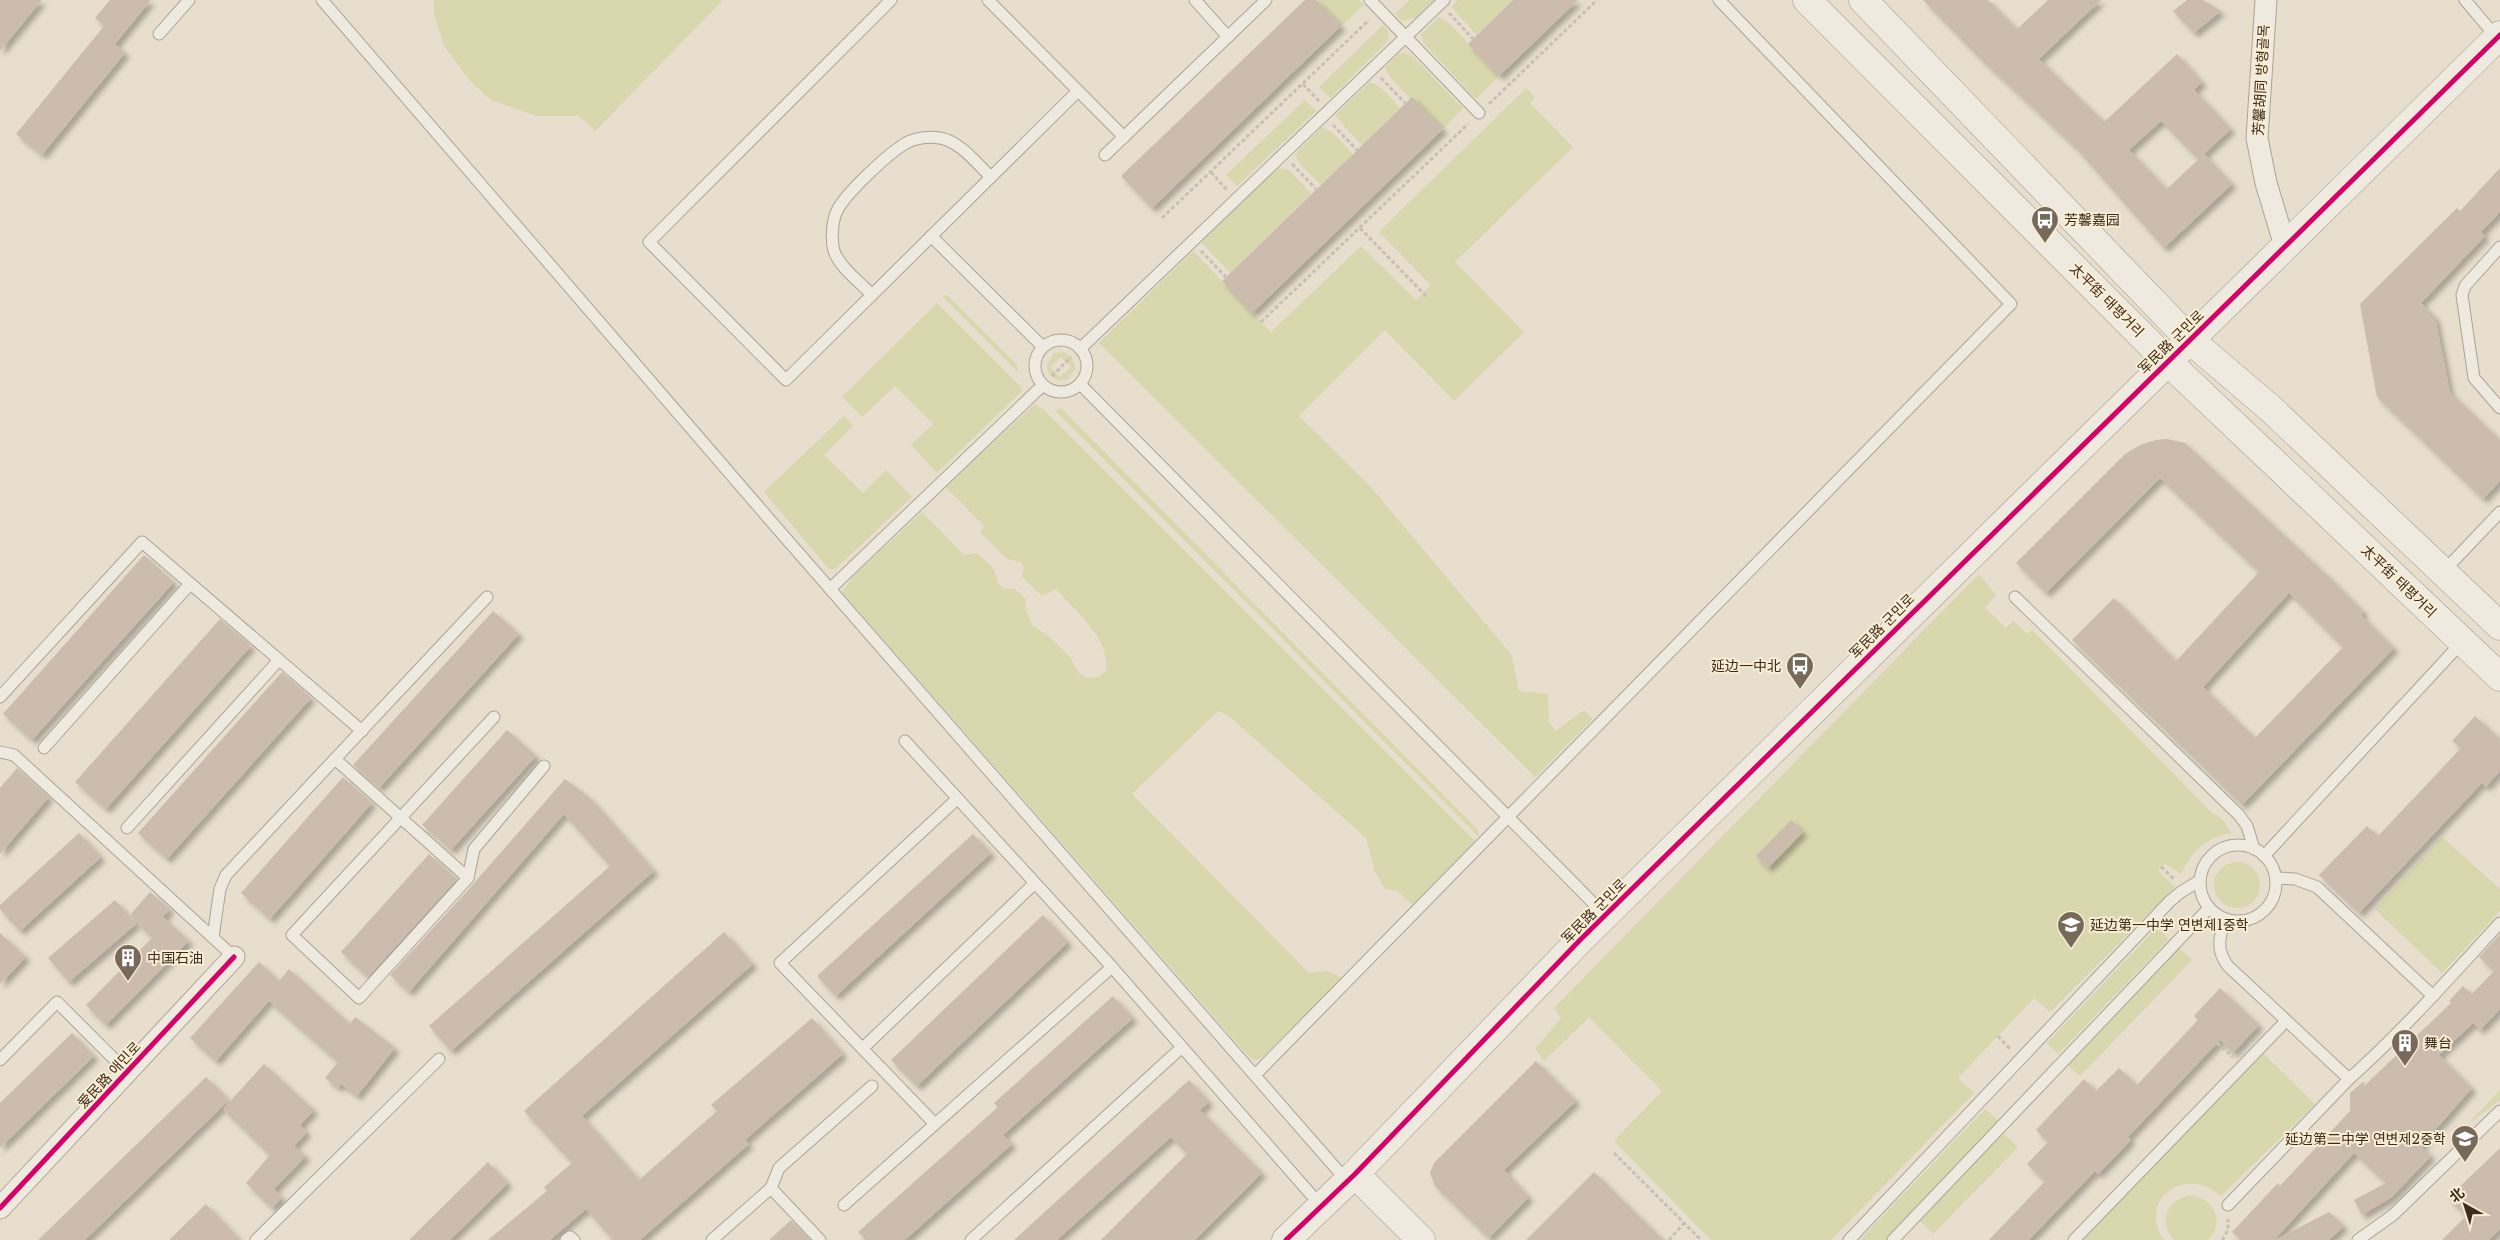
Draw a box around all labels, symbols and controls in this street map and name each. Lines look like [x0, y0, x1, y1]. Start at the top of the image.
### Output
street label: 芳馨胡同 방형골목 [2249, 24, 2273, 136]
bus stop icon: 芳馨嘉园 [2030, 205, 2060, 244]
place label: 芳馨嘉园 [2064, 211, 2120, 229]
street label: 太平街 태평거리 [2066, 259, 2148, 341]
street label: 军民路 군민로 [2134, 306, 2208, 378]
street label: 太平街 태평거리 [2358, 541, 2440, 621]
street label: 军民路 군민로 [1846, 590, 1918, 662]
bus stop icon: 延边一中北 [1785, 651, 1815, 690]
place label: 延边一中北 [1711, 657, 1781, 675]
street label: 军民路 군민로 [1558, 875, 1630, 947]
school or university icon: 延边第一中学 연변제1중학 [2056, 910, 2086, 949]
place label: 延边第一中学 연변제1중학 [2090, 916, 2249, 934]
building icon: 中国石油 [113, 943, 143, 982]
place label: 中国石油 [147, 949, 203, 967]
building icon: 舞台 [2390, 1028, 2420, 1067]
place label: 舞台 [2424, 1034, 2452, 1052]
street label: 爱民路 애민로 [74, 1038, 145, 1112]
school or university icon: 延边第二中学 연변제2중학 [2450, 1124, 2480, 1163]
place label: 延边第二中学 연변제2중학 [2285, 1130, 2446, 1148]
north arrow [2440, 1180, 2490, 1230]
text: 北 [2446, 1183, 2468, 1206]

